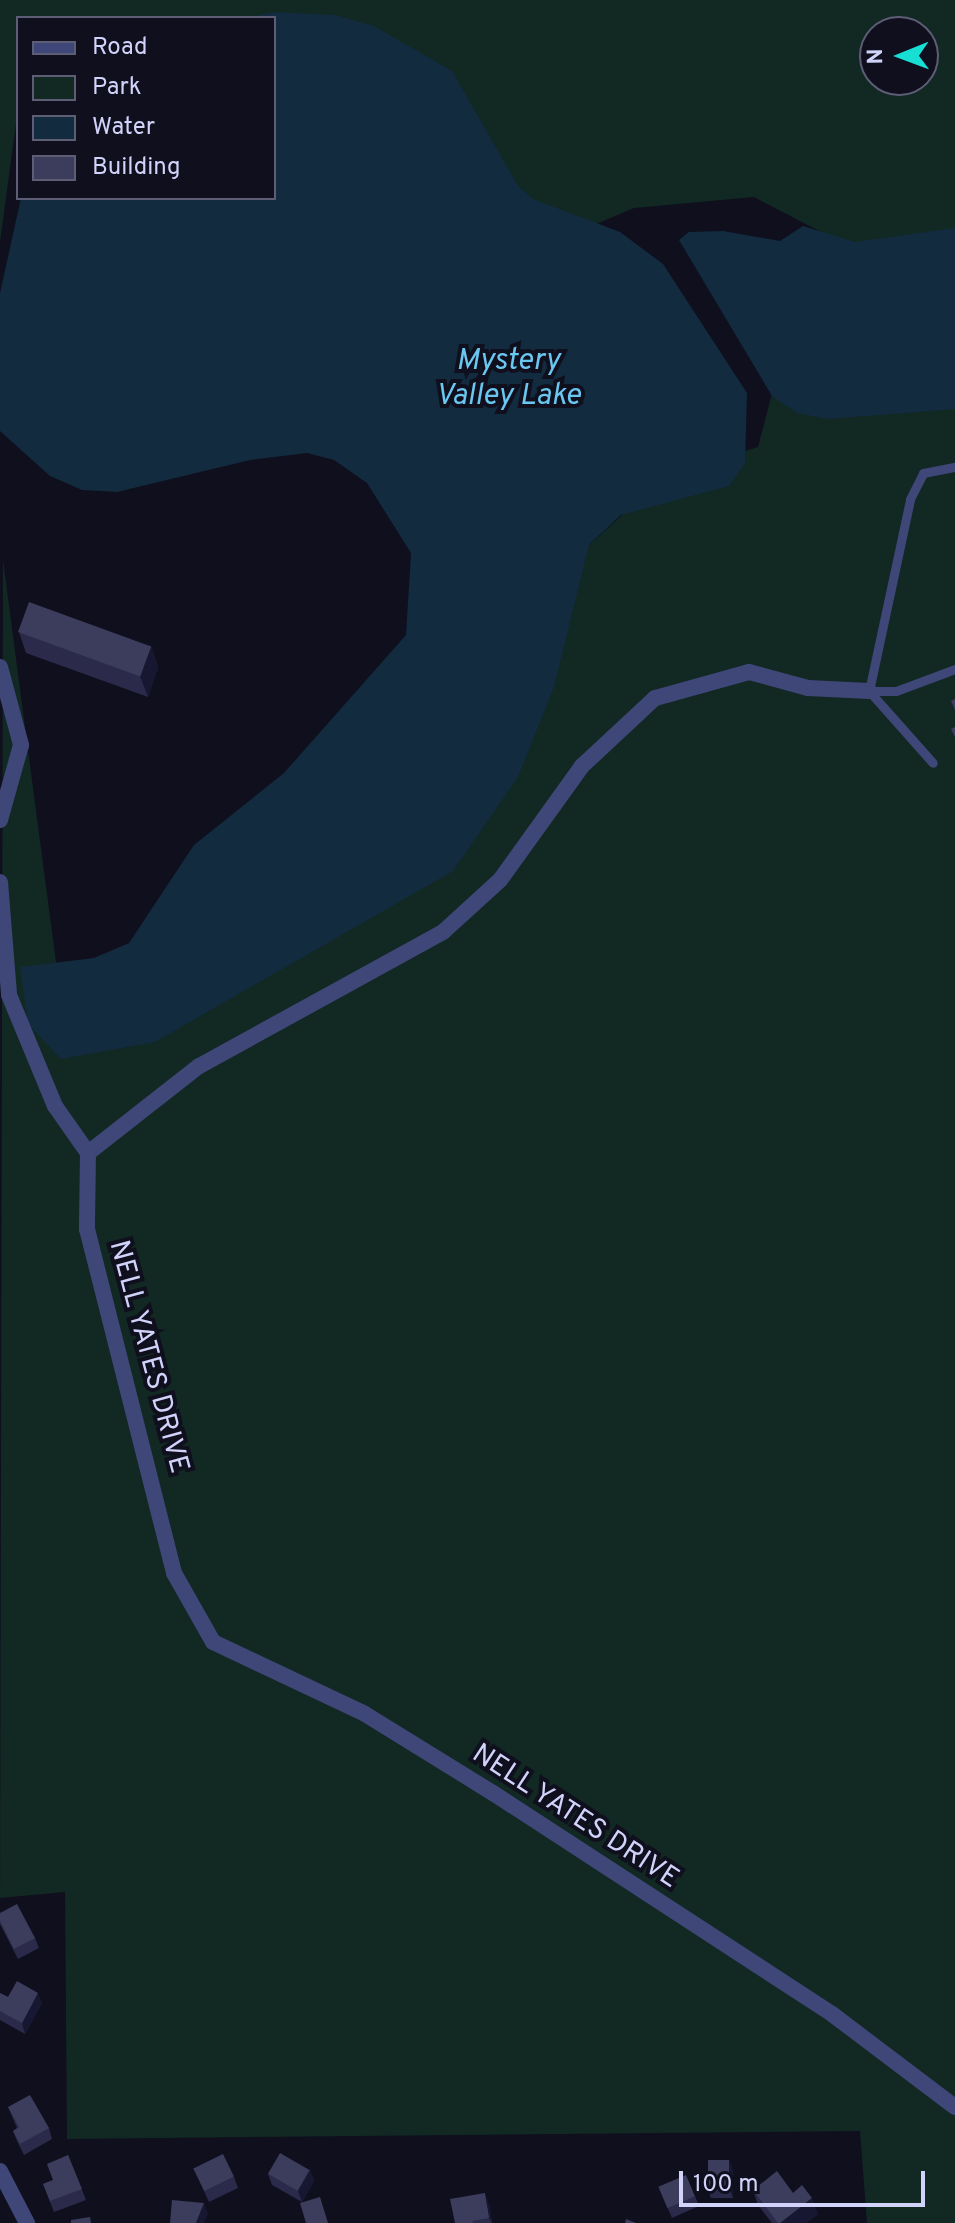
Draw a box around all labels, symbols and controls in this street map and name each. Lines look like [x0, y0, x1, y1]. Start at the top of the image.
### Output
legend [16, 16, 276, 200]
north arrow [859, 16, 939, 96]
text: Road [92, 33, 148, 63]
text: N [863, 48, 890, 65]
text: Park [92, 73, 142, 103]
text: Water [92, 113, 155, 143]
text: Building [92, 153, 181, 183]
water label: Mystery Valley Lake [435, 344, 581, 414]
street label: NELL YATES DRIVE [101, 1236, 195, 1478]
street label: NELL YATES DRIVE [465, 1737, 685, 1897]
scale bar [683, 2155, 929, 2205]
text: 100 m [693, 2170, 759, 2200]

